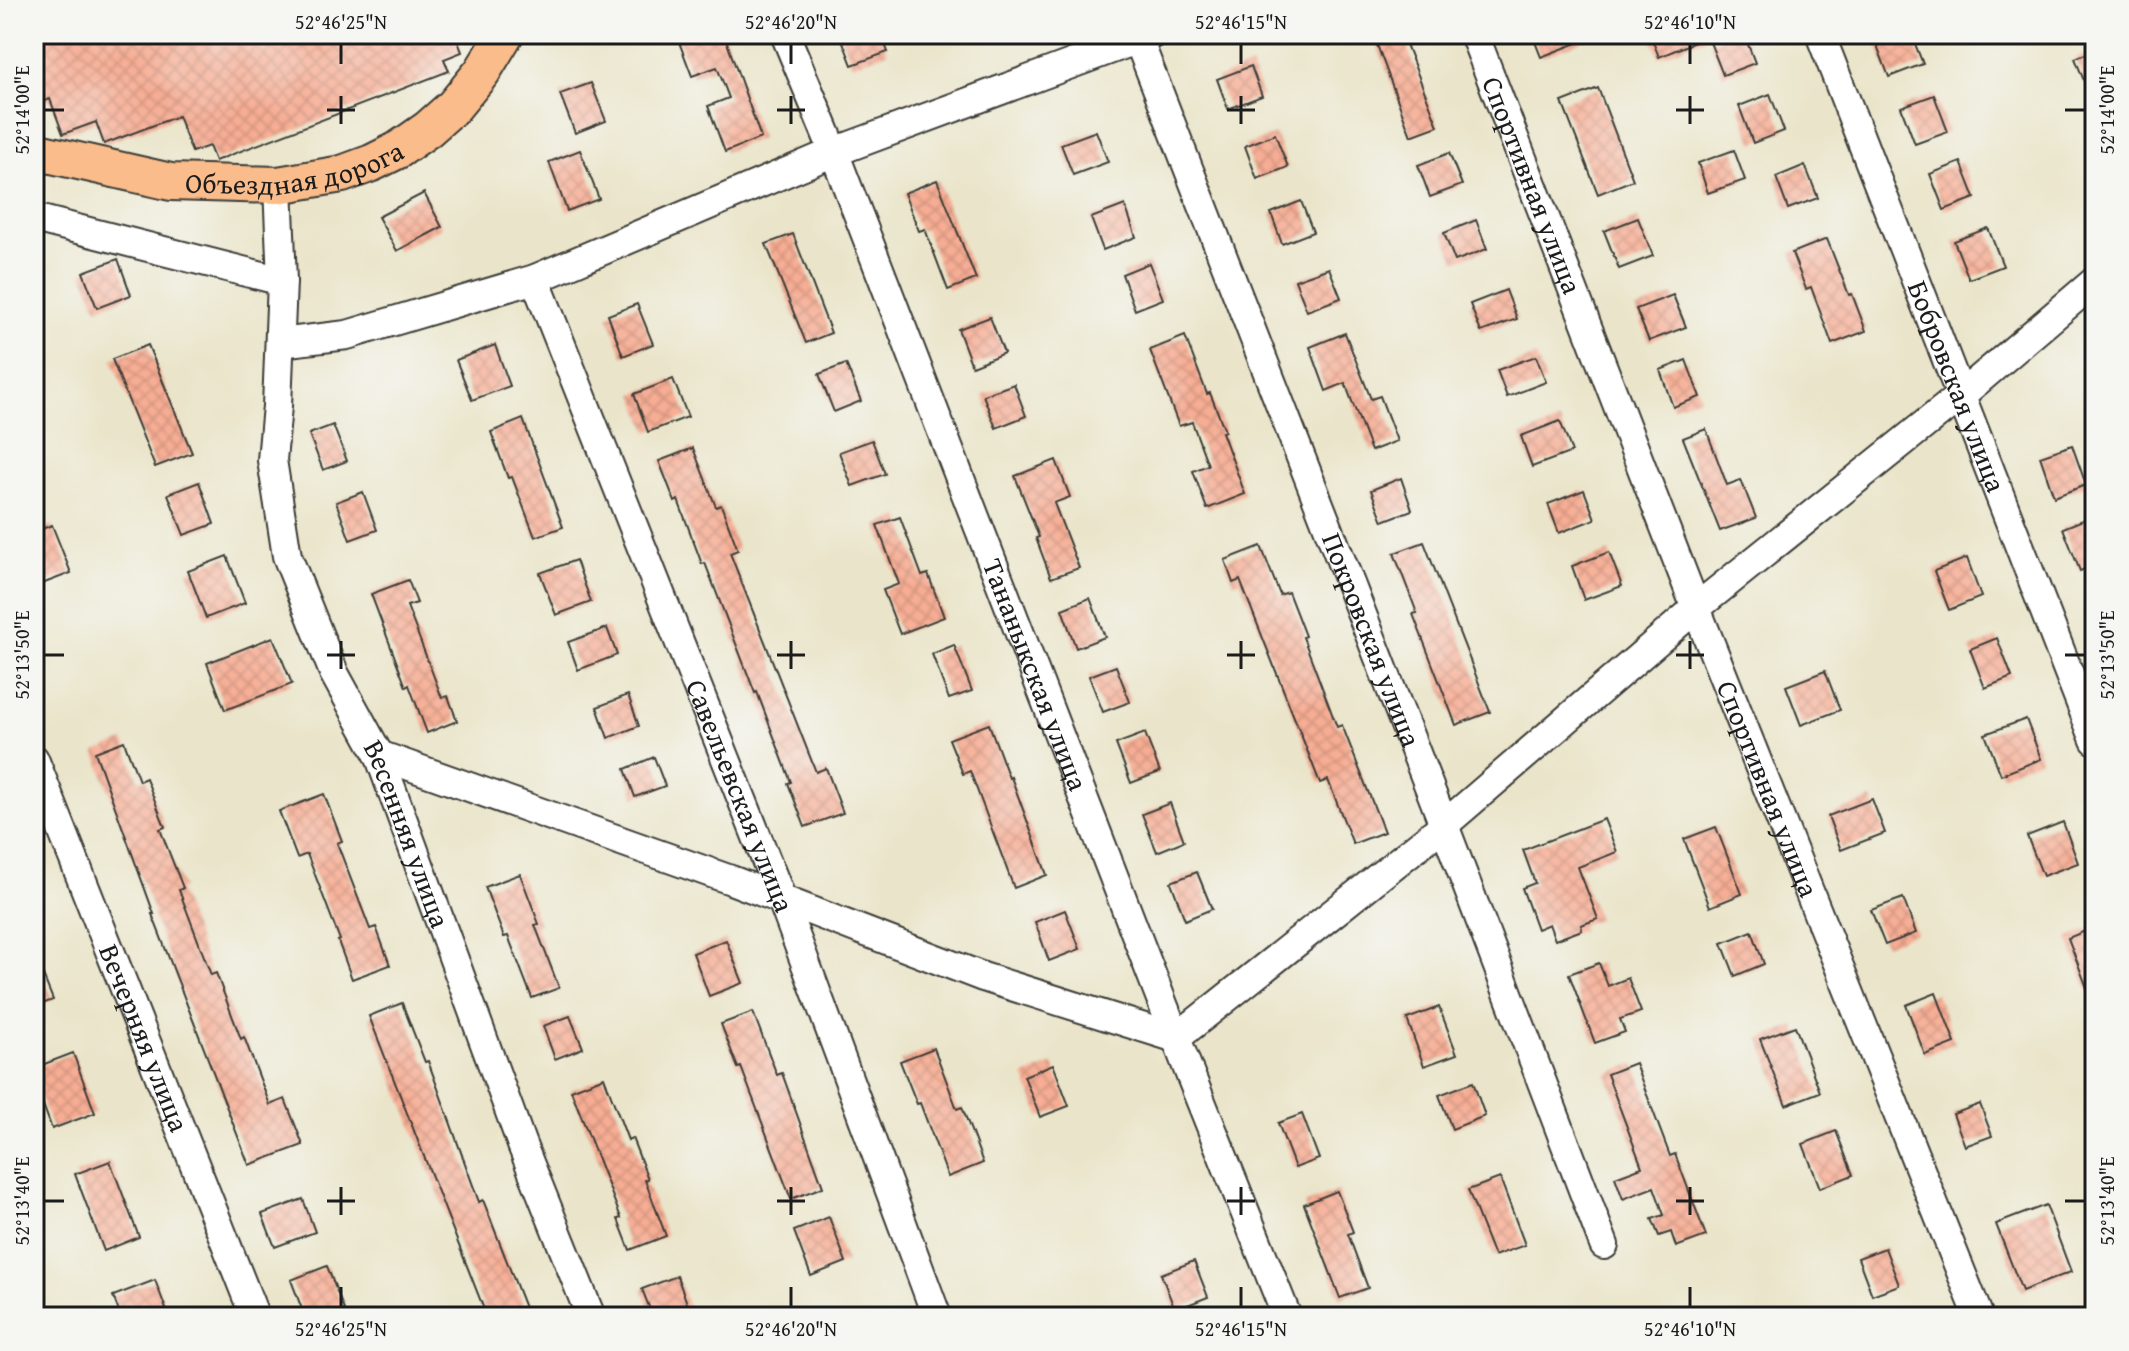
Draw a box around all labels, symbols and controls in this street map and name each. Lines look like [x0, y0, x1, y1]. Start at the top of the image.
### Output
text: 52°46'25"N [295, 7, 387, 36]
text: 52°46'20"N [745, 7, 837, 36]
text: 52°46'15"N [1195, 7, 1287, 36]
text: 52°46'10"N [1644, 7, 1736, 36]
text: 52°14'00"E [7, 66, 36, 154]
text: 52°14'00"E [2092, 66, 2121, 154]
street label: Спортивная улица [1472, 70, 1594, 300]
street label: Объездная дорога [185, 129, 411, 205]
street label: Бобровская улица [1898, 274, 2018, 498]
street label: Покровская улица [1312, 527, 1433, 753]
street label: Тананыкская улица [973, 553, 1100, 797]
text: 52°13'50"E [7, 611, 36, 699]
text: 52°13'50"E [2092, 611, 2121, 699]
street label: Савельевская улица [676, 673, 806, 918]
street label: Спортивная улица [1707, 674, 1830, 903]
street label: Весенняя улица [354, 732, 462, 934]
street label: Вечерняя улица [89, 938, 201, 1138]
text: 52°13'40"E [7, 1157, 36, 1245]
text: 52°13'40"E [2092, 1157, 2121, 1245]
text: 52°46'25"N [295, 1314, 387, 1343]
text: 52°46'20"N [745, 1314, 837, 1343]
text: 52°46'15"N [1195, 1314, 1287, 1343]
text: 52°46'10"N [1644, 1314, 1736, 1343]

